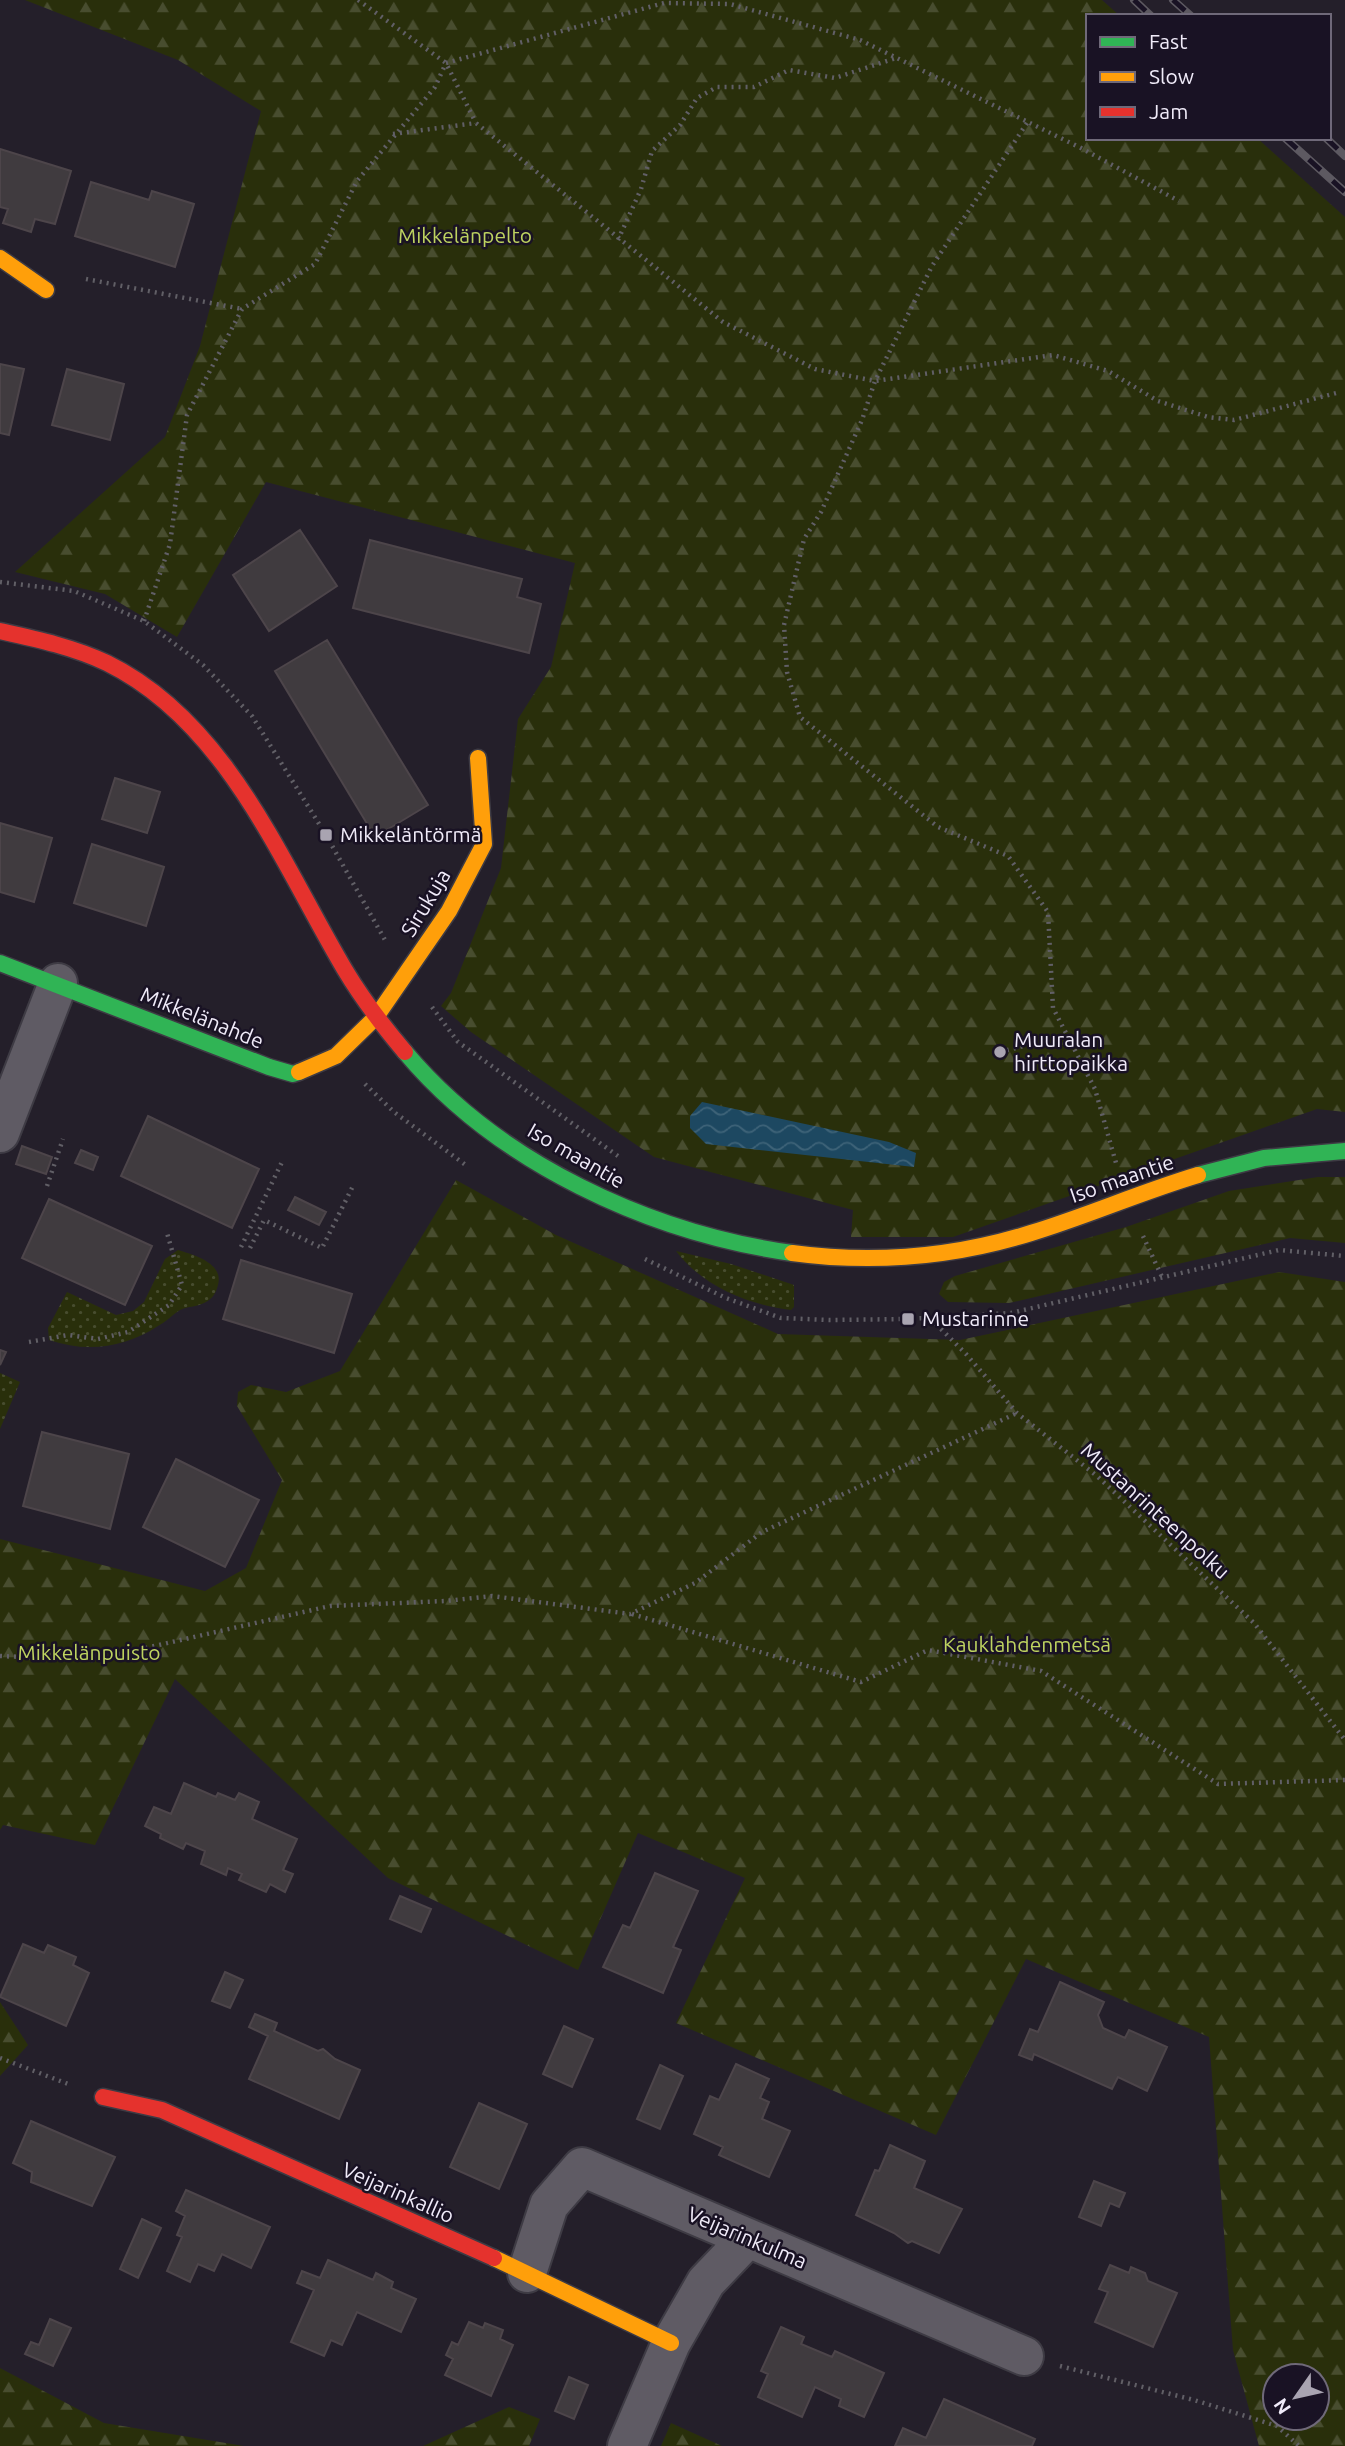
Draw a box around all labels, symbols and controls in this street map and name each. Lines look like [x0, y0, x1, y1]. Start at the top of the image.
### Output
legend [1086, 14, 1331, 140]
text: Fast [1149, 29, 1187, 53]
text: Slow [1149, 64, 1194, 88]
text: Jam [1149, 99, 1188, 123]
park label: Mikkelänpelto [398, 223, 532, 247]
place label: Mikkeläntörmä [340, 822, 482, 846]
marker: Mikkeläntörmä [318, 827, 334, 843]
street label: Sirukuja [396, 864, 455, 941]
street label: Mikkelänahde [137, 981, 268, 1053]
place label: Muuralan hirttopaikka [1014, 1027, 1128, 1075]
marker: Muuralan hirttopaikka [992, 1044, 1008, 1060]
street label: Iso maantie [524, 1118, 629, 1193]
street label: Iso maantie [1067, 1149, 1177, 1207]
place label: Mustarinne [922, 1306, 1029, 1330]
marker: Mustarinne [900, 1311, 916, 1327]
street label: Mustanrinteenpolku [1077, 1437, 1235, 1583]
park label: Kauklahdenmetsä [943, 1632, 1111, 1656]
park label: Mikkelänpuisto [17, 1640, 161, 1664]
street label: Veijarinkallio [339, 2157, 458, 2227]
street label: Veijarinkulma [684, 2201, 811, 2273]
north arrow [1261, 2362, 1331, 2432]
text: N [1269, 2394, 1295, 2419]

